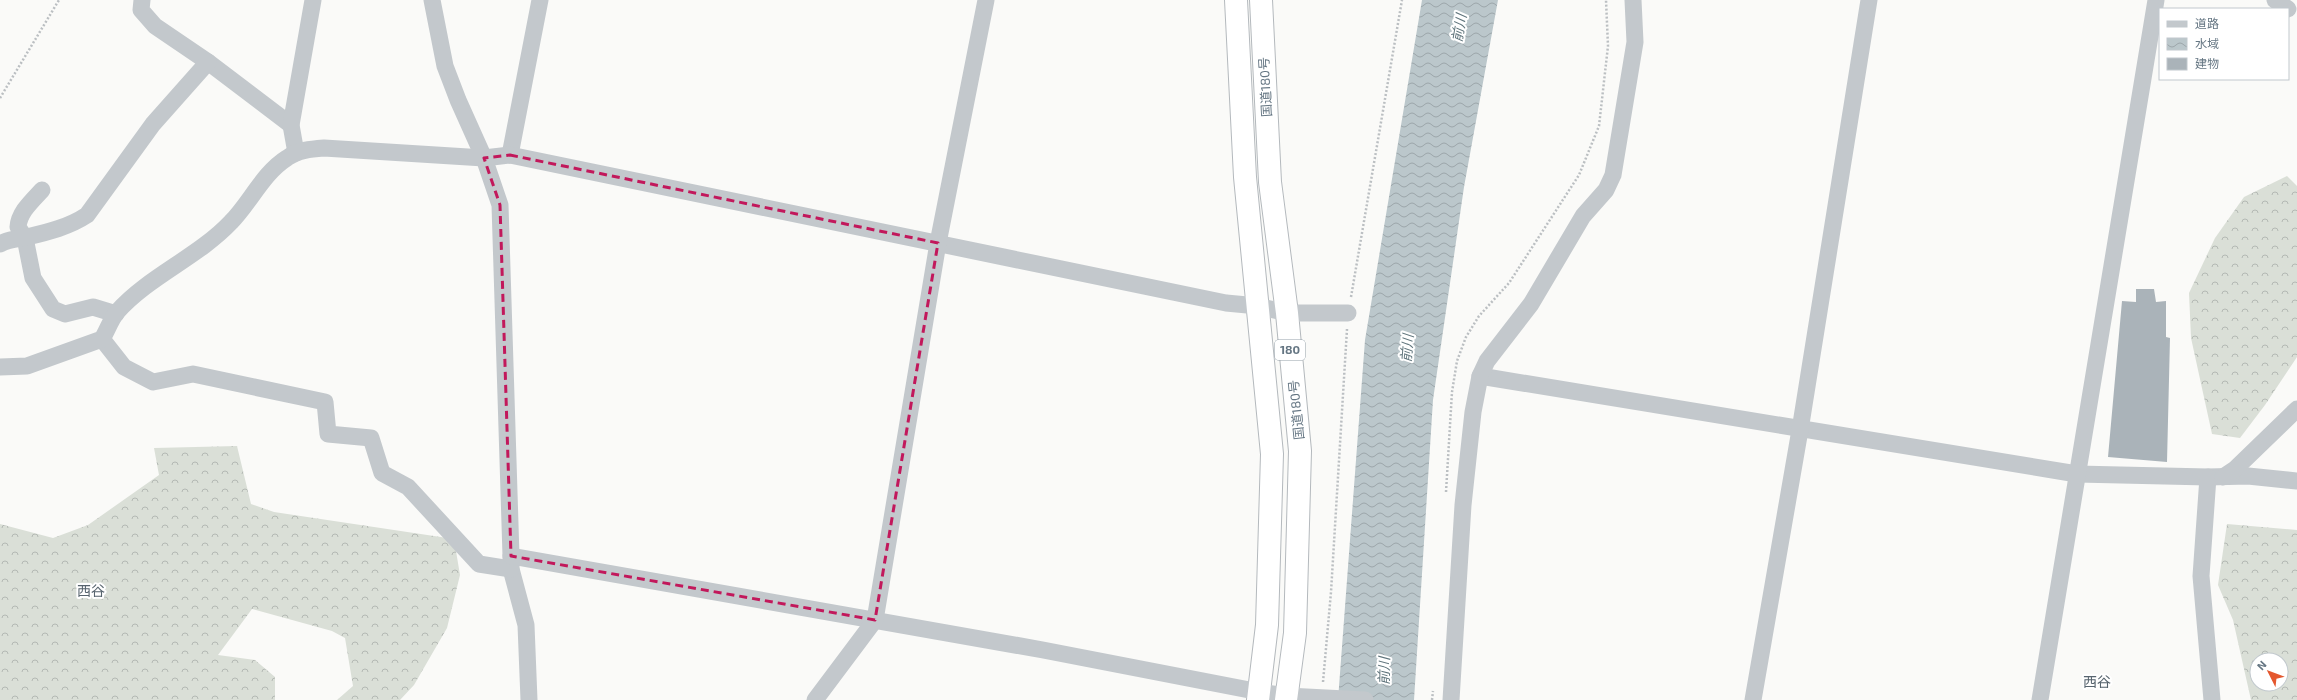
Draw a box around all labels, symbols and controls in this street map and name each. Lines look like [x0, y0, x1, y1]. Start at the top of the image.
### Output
legend [2159, 8, 2289, 80]
water label: 前川 [1448, 11, 1470, 43]
text: 道路 [2195, 16, 2219, 30]
text: 水域 [2195, 36, 2219, 50]
text: 建物 [2195, 56, 2219, 70]
street label: 国道180号 [1255, 57, 1275, 117]
water label: 前川 [1397, 331, 1416, 363]
road number: 180 [1275, 340, 1305, 360]
street label: 国道180号 [1285, 379, 1307, 441]
district label: 西谷 [77, 582, 105, 599]
north arrow [2249, 652, 2289, 692]
water label: 前川 [1375, 655, 1392, 685]
text: N [2254, 658, 2269, 672]
district label: 西谷 [2083, 673, 2111, 690]

